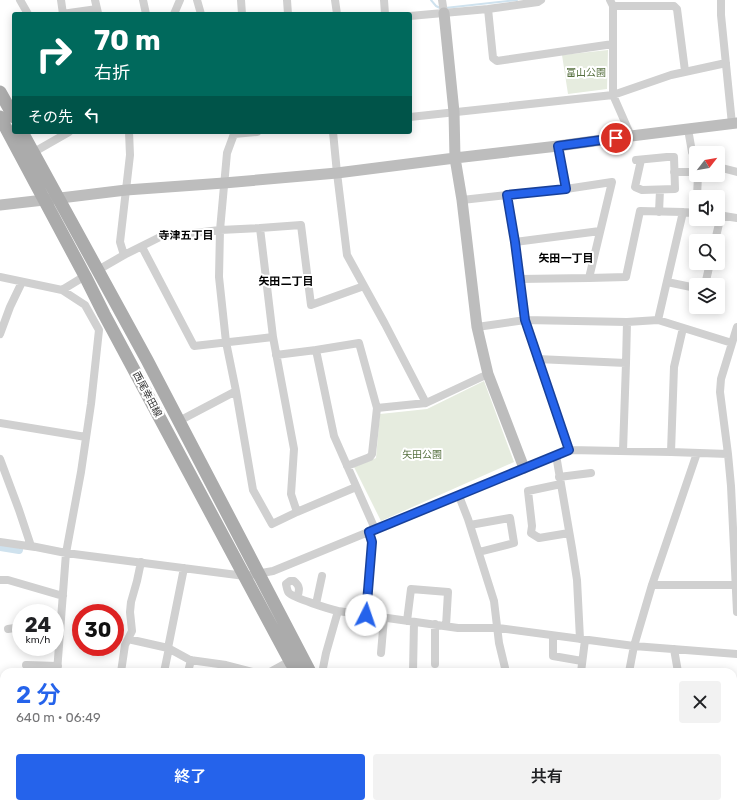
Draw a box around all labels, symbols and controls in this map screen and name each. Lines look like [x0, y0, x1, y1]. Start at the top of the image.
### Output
text: 70 m [94, 24, 161, 57]
icon: right [28, 28, 80, 80]
text: 右折 [94, 62, 130, 84]
park label: 富山公園 [566, 67, 606, 79]
icon: left [81, 104, 103, 126]
text: その先 [28, 108, 73, 126]
pin [599, 121, 633, 155]
icon: arrive [605, 127, 627, 149]
north arrow [689, 146, 725, 182]
map controls [689, 146, 725, 314]
button: sound [689, 190, 725, 226]
district label: 寺津五丁目 [159, 229, 214, 242]
button: search [689, 234, 725, 270]
district label: 矢田一丁目 [539, 252, 594, 265]
district label: 矢田二丁目 [259, 275, 314, 288]
button: layers [689, 278, 725, 314]
street label: 西尾幸田線 [130, 370, 164, 419]
park label: 矢田公園 [402, 449, 442, 461]
position arrow [345, 594, 387, 636]
speed limit sign: 30 [72, 604, 124, 656]
text: 24 [25, 613, 51, 637]
text: km/h [26, 634, 50, 646]
text: 2 分 [16, 681, 61, 709]
button: close [679, 681, 721, 723]
text: 640 m · 06:49 [16, 710, 101, 725]
button: 終了 [16, 754, 365, 800]
button: 共有 [373, 754, 721, 800]

